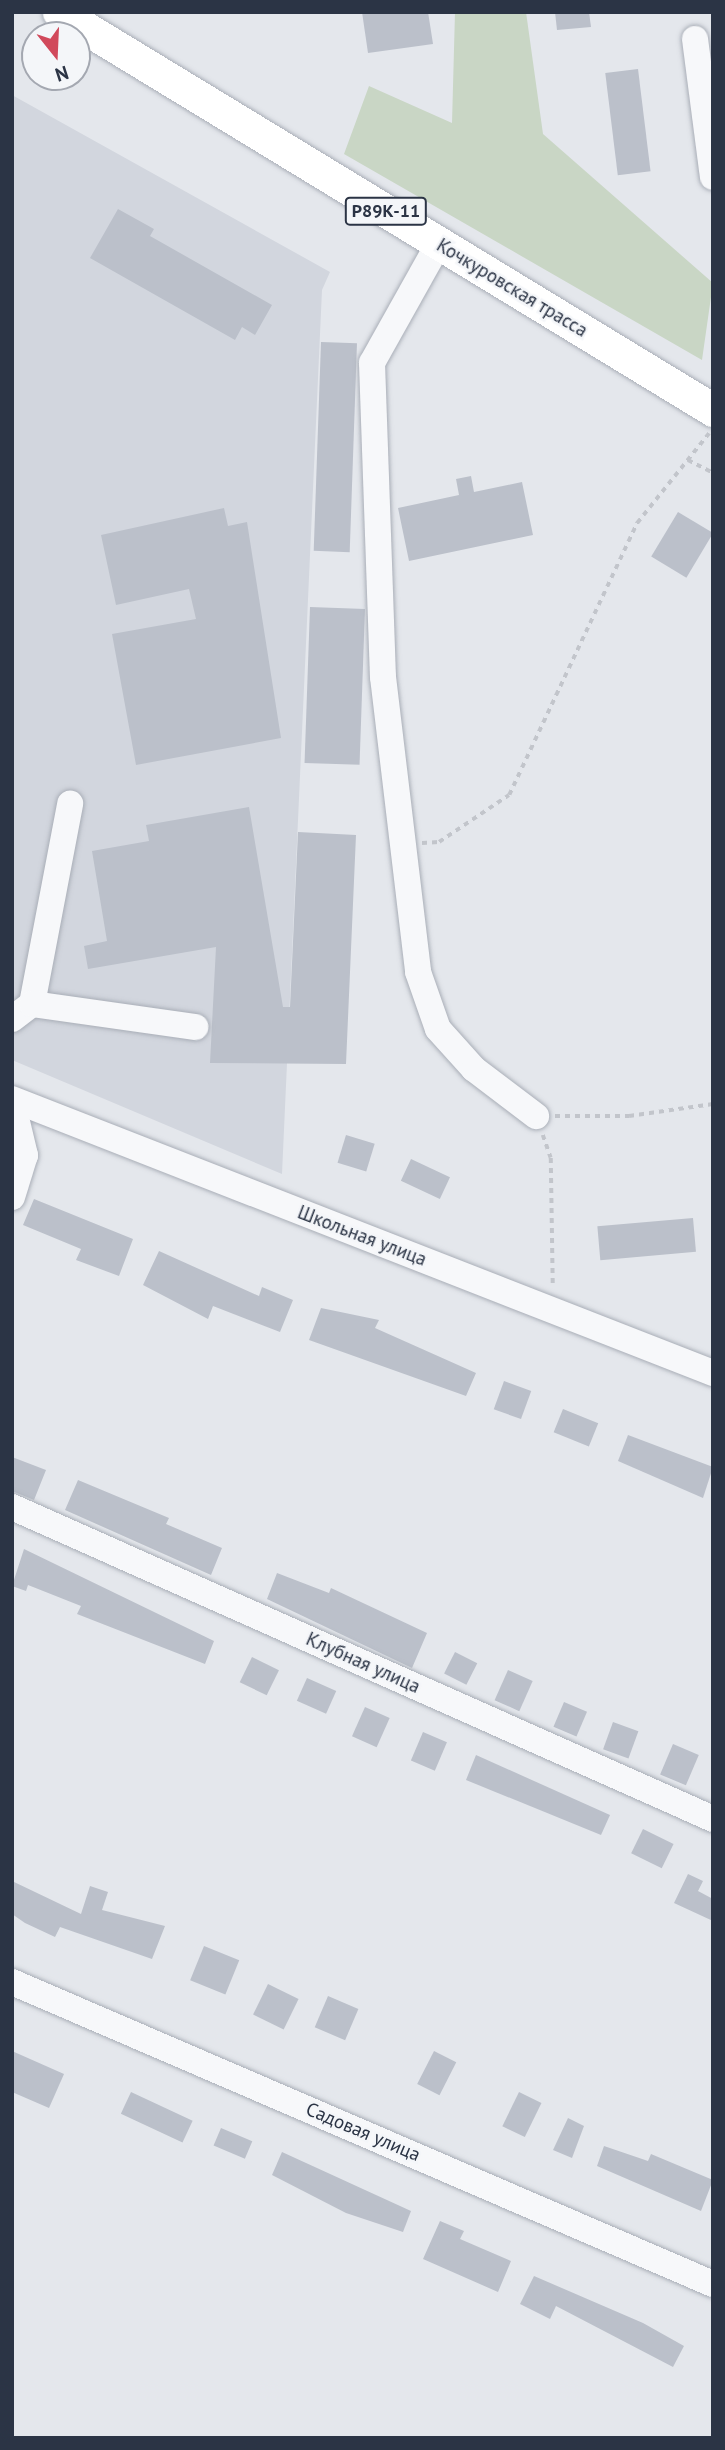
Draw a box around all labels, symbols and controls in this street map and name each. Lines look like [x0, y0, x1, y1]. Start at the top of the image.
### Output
north arrow [21, 21, 91, 91]
text: N [52, 61, 72, 87]
road number: Р89К-11 [344, 196, 428, 226]
street label: Кочкуровская трасса [432, 234, 592, 342]
street label: Школьная улица [294, 1201, 430, 1271]
street label: Клубная улица [302, 1628, 424, 1698]
street label: Садовая улица [302, 2098, 424, 2166]

